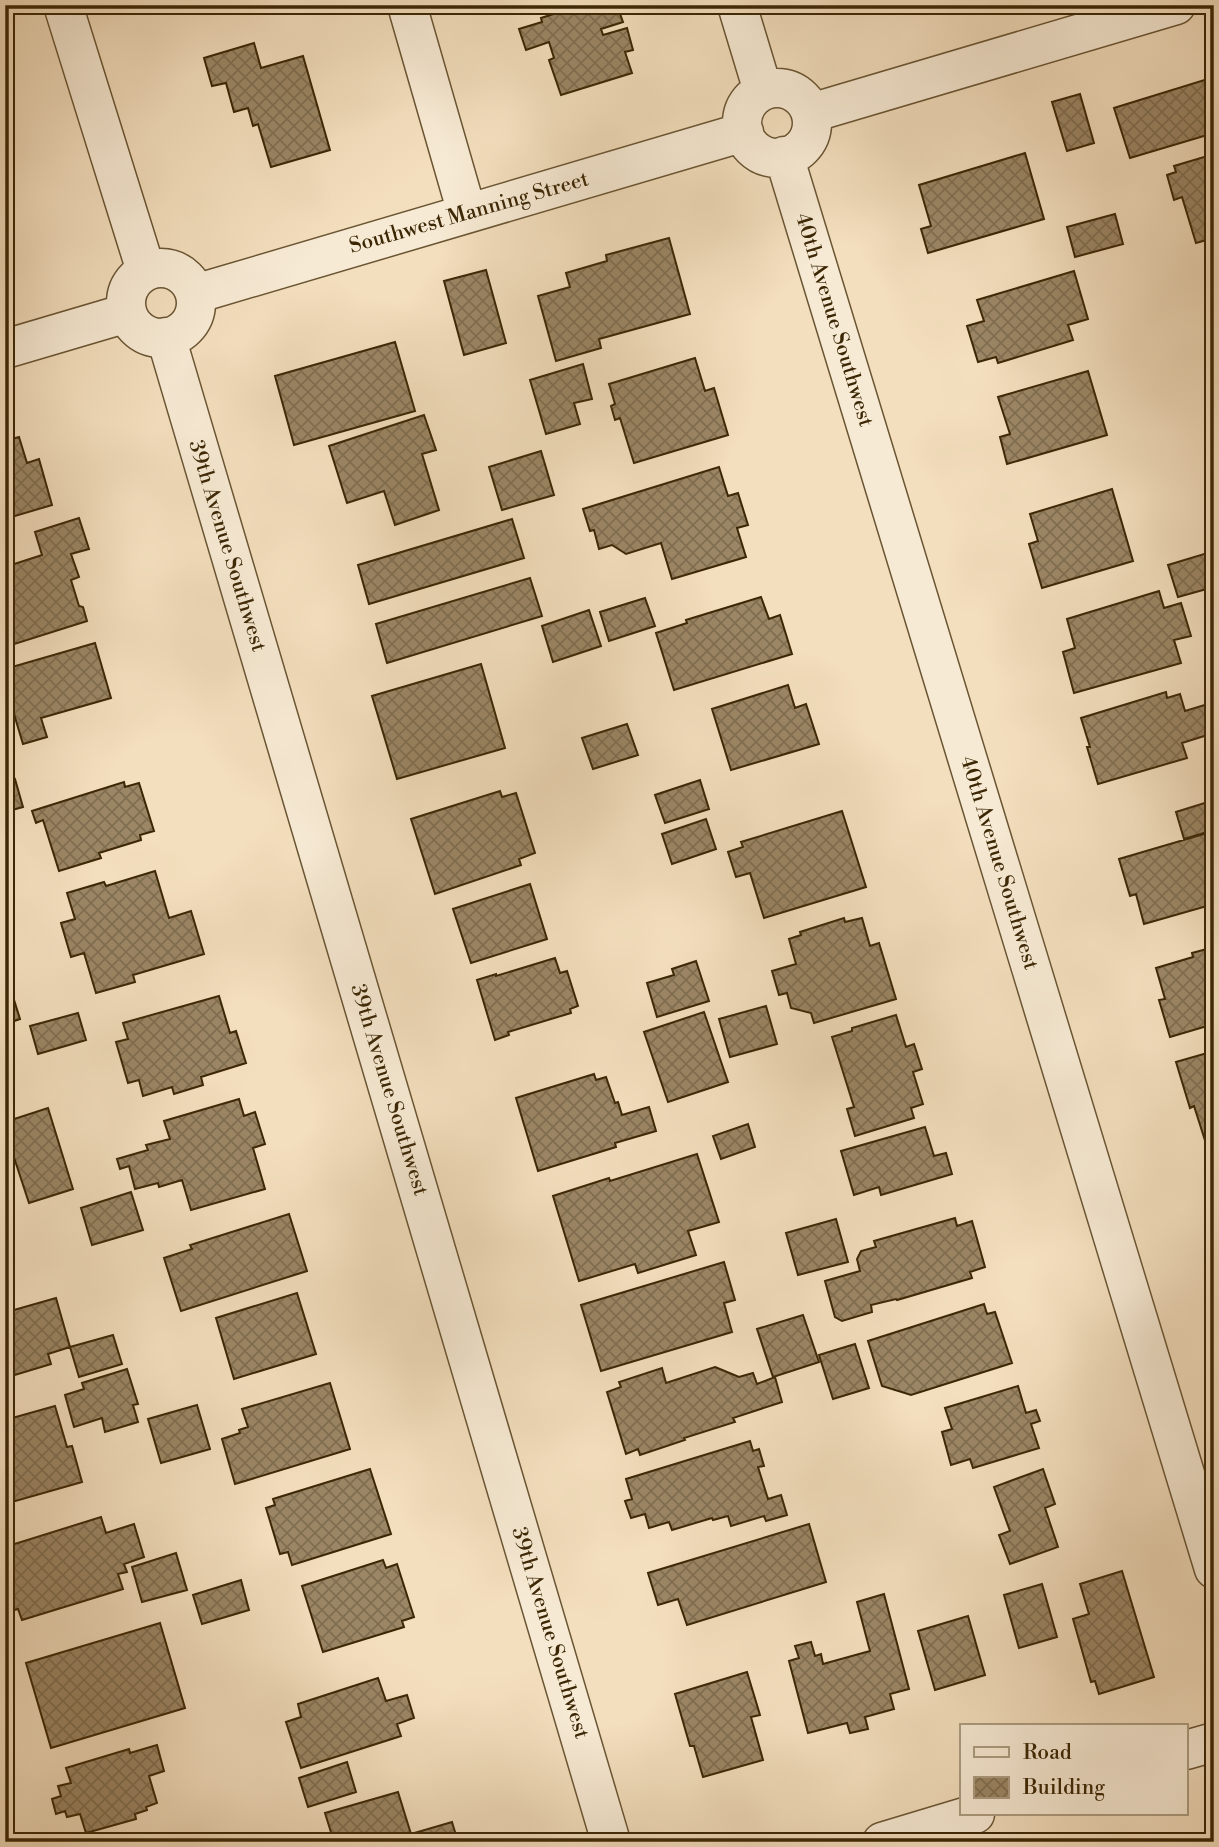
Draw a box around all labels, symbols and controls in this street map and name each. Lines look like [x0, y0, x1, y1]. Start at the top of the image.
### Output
street label: Southwest Manning Street [346, 166, 592, 260]
street label: 40th Avenue Southwest [789, 210, 879, 431]
street label: 39th Avenue Southwest [182, 437, 272, 656]
street label: 40th Avenue Southwest [954, 753, 1044, 974]
street label: 39th Avenue Southwest [344, 981, 434, 1200]
street label: 39th Avenue Southwest [505, 1524, 595, 1743]
legend [960, 1724, 1188, 1815]
text: Road [1023, 1740, 1072, 1766]
text: Building [1022, 1775, 1105, 1801]

